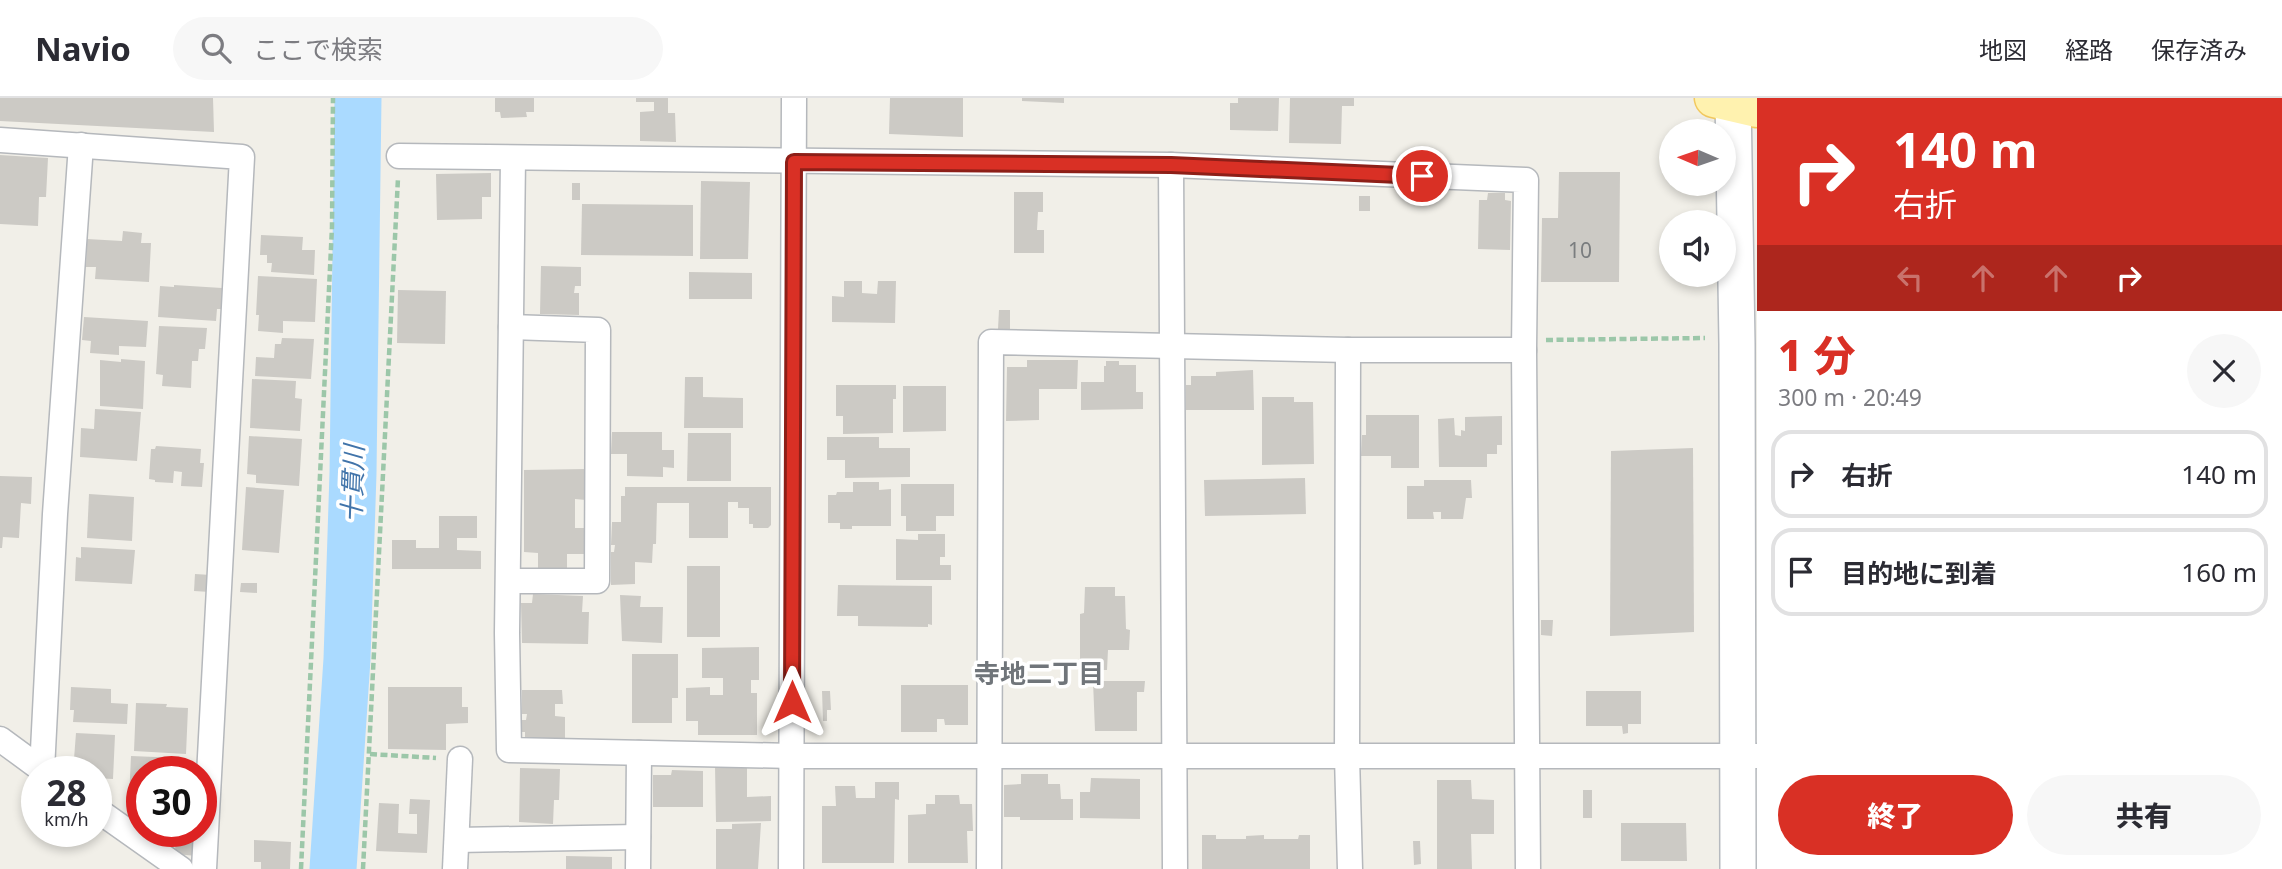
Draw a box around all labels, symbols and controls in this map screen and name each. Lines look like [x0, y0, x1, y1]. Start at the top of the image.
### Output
search box [173, 17, 663, 80]
text: Navio [35, 26, 131, 71]
icon: search [197, 29, 235, 67]
text: ここで検索 [253, 31, 383, 67]
text: 地図 [1979, 33, 2027, 66]
text: 経路 [2065, 33, 2113, 66]
text: 保存済み [2151, 33, 2247, 66]
text: 140 m [1893, 116, 2038, 182]
north arrow [1659, 119, 1736, 196]
map controls [1659, 119, 1736, 287]
icon: right [1778, 126, 1869, 217]
pin [1392, 146, 1452, 206]
icon: arrive [1403, 157, 1441, 195]
text: 右折 [1893, 182, 1957, 225]
button: sound [1659, 210, 1736, 287]
house number: 10 [1568, 236, 1592, 264]
icon: left [1891, 259, 1929, 297]
icon: ahead [1964, 259, 2002, 297]
icon: ahead [2037, 259, 2075, 297]
icon: right [2110, 259, 2148, 297]
text: 1 分 [1778, 326, 1855, 383]
button: close [2187, 334, 2261, 408]
text: 300 m · 20:49 [1778, 381, 1922, 413]
water label: 十貫川 [333, 441, 371, 524]
icon: right [1782, 455, 1820, 493]
text: 140 m [2181, 456, 2257, 492]
text: 右折 [1841, 457, 1893, 493]
icon: arrive [1782, 553, 1820, 591]
text: 160 m [2181, 554, 2257, 590]
text: 目的地に到着 [1841, 555, 1997, 591]
district label: 寺地二丁目 [974, 655, 1104, 691]
position arrow [755, 665, 829, 739]
speed limit sign: 30 [126, 756, 217, 847]
text: 28 [46, 769, 87, 816]
button: 終了 [1778, 775, 2013, 855]
button: 共有 [2027, 775, 2261, 855]
text: km/h [44, 807, 89, 831]

